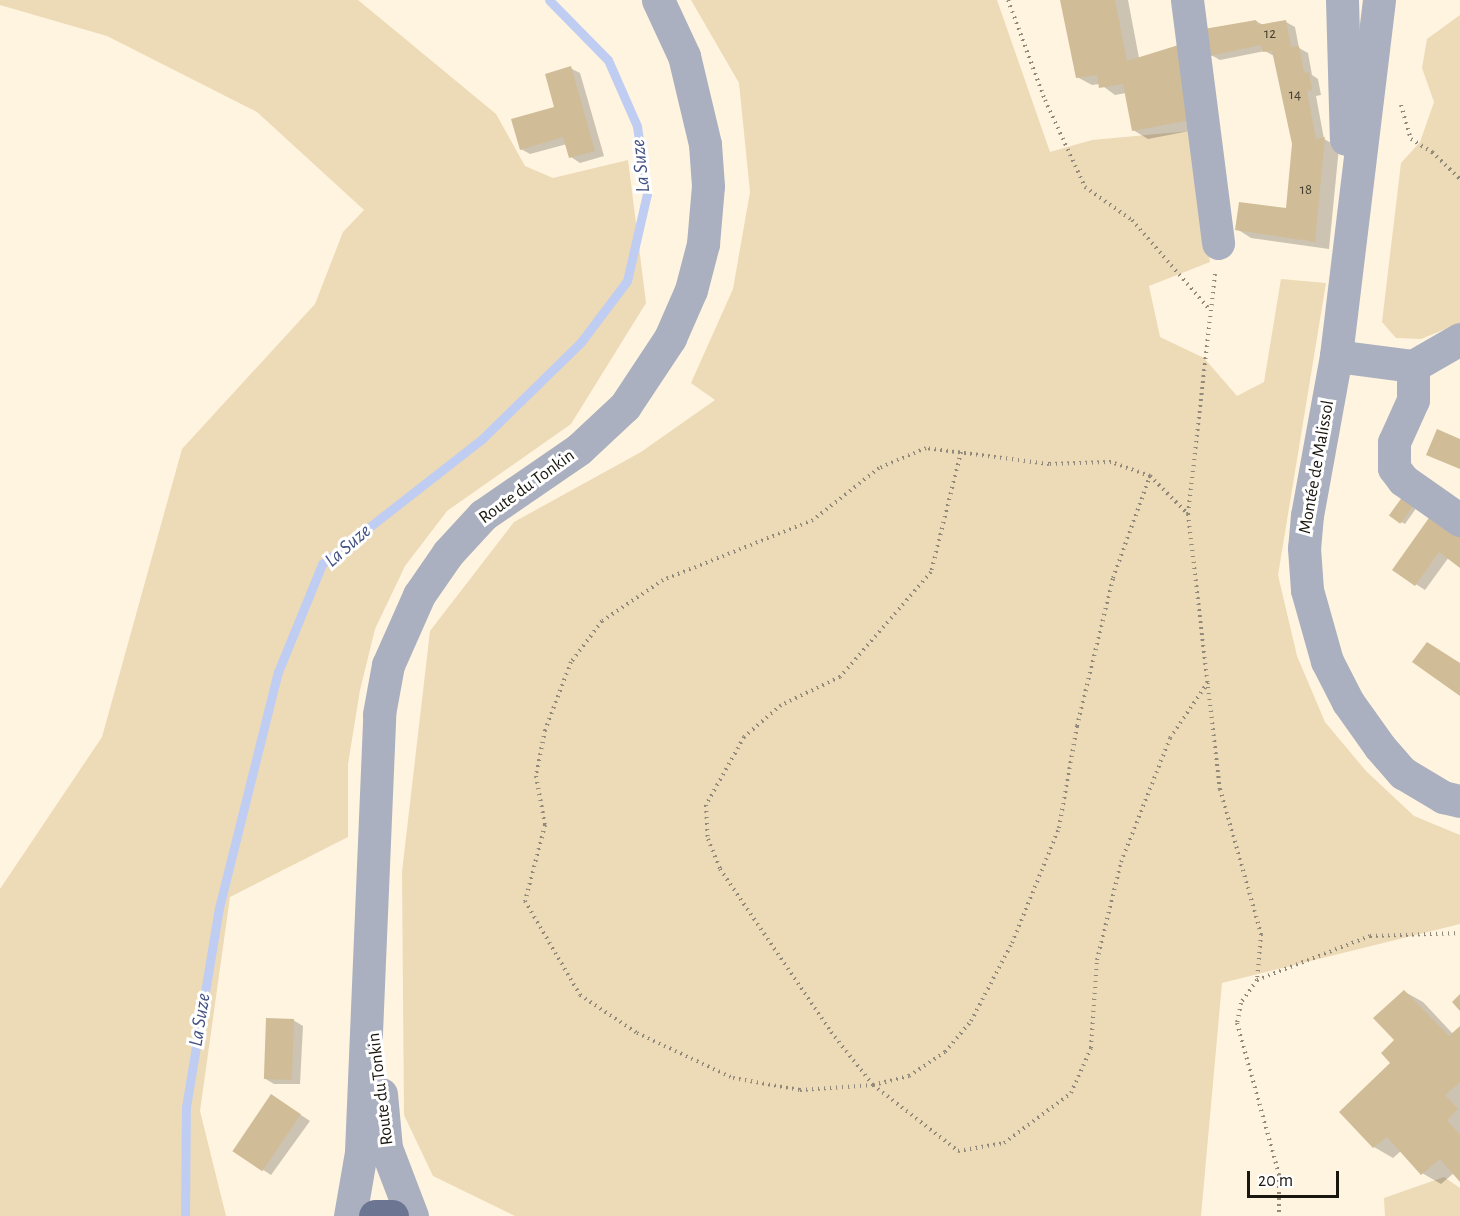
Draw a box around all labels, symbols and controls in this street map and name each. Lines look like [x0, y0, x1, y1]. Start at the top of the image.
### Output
house number: 12 [1264, 25, 1276, 43]
house number: 14 [1289, 86, 1301, 104]
water label: La Suze [626, 138, 656, 194]
house number: 18 [1300, 181, 1312, 199]
street label: Montée de Malissol [1295, 399, 1339, 535]
street label: Route du Tonkin [475, 445, 579, 529]
water label: La Suze [320, 519, 376, 573]
water label: La Suze [184, 992, 216, 1048]
street label: Route du Tonkin [363, 1032, 399, 1146]
scale bar [1250, 1159, 1342, 1197]
text: 20 m [1258, 1172, 1293, 1190]

